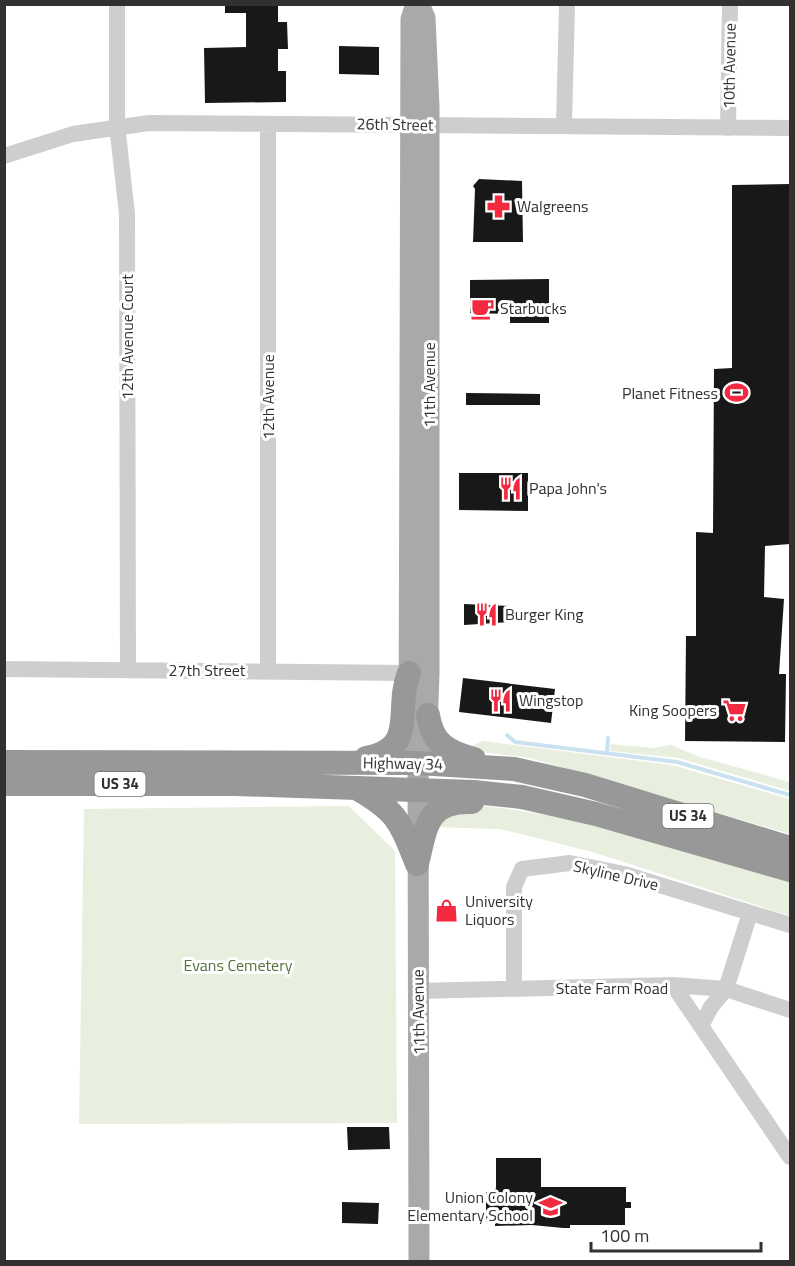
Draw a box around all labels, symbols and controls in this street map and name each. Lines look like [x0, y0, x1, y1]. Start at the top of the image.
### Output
street label: 10th Avenue [716, 23, 742, 109]
street label: 26th Street [356, 111, 434, 137]
pharmacy icon: Walgreens [486, 193, 512, 219]
place label: Walgreens [517, 194, 588, 218]
street label: 12th Avenue Court [115, 274, 139, 400]
cafe icon: Starbucks [469, 295, 495, 321]
place label: Starbucks [500, 296, 567, 320]
street label: 11th Avenue [417, 342, 441, 428]
street label: 12th Avenue [256, 354, 280, 440]
sports icon: Planet Fitness [723, 380, 749, 406]
place label: Planet Fitness [622, 381, 718, 405]
restaurant icon: Papa John's [498, 475, 524, 501]
place label: Papa John's [529, 476, 607, 500]
restaurant icon: Burger King [474, 601, 500, 627]
place label: Burger King [505, 602, 584, 626]
street label: 27th Street [169, 658, 246, 682]
restaurant icon: Wingstop [488, 687, 514, 713]
place label: Wingstop [519, 688, 583, 712]
supermarket icon: King Soopers [722, 697, 748, 723]
place label: King Soopers [629, 698, 717, 722]
street label: Highway 34 [363, 750, 443, 776]
road number: US 34 [94, 772, 146, 796]
road number: US 34 [662, 804, 714, 828]
street label: Skyline Drive [571, 854, 661, 896]
place label: University Liquors [465, 889, 533, 931]
shop icon: University Liquors [434, 897, 460, 923]
park label: Evans Cemetery [184, 953, 293, 977]
street label: 11th Avenue [405, 969, 431, 1055]
street label: State Farm Road [556, 976, 668, 1000]
place label: Union Colony Elementary School [407, 1185, 533, 1227]
school or university icon: Union Colony Elementary School [538, 1193, 564, 1219]
scale bar [591, 1215, 760, 1253]
text: 100 m [600, 1222, 649, 1249]

